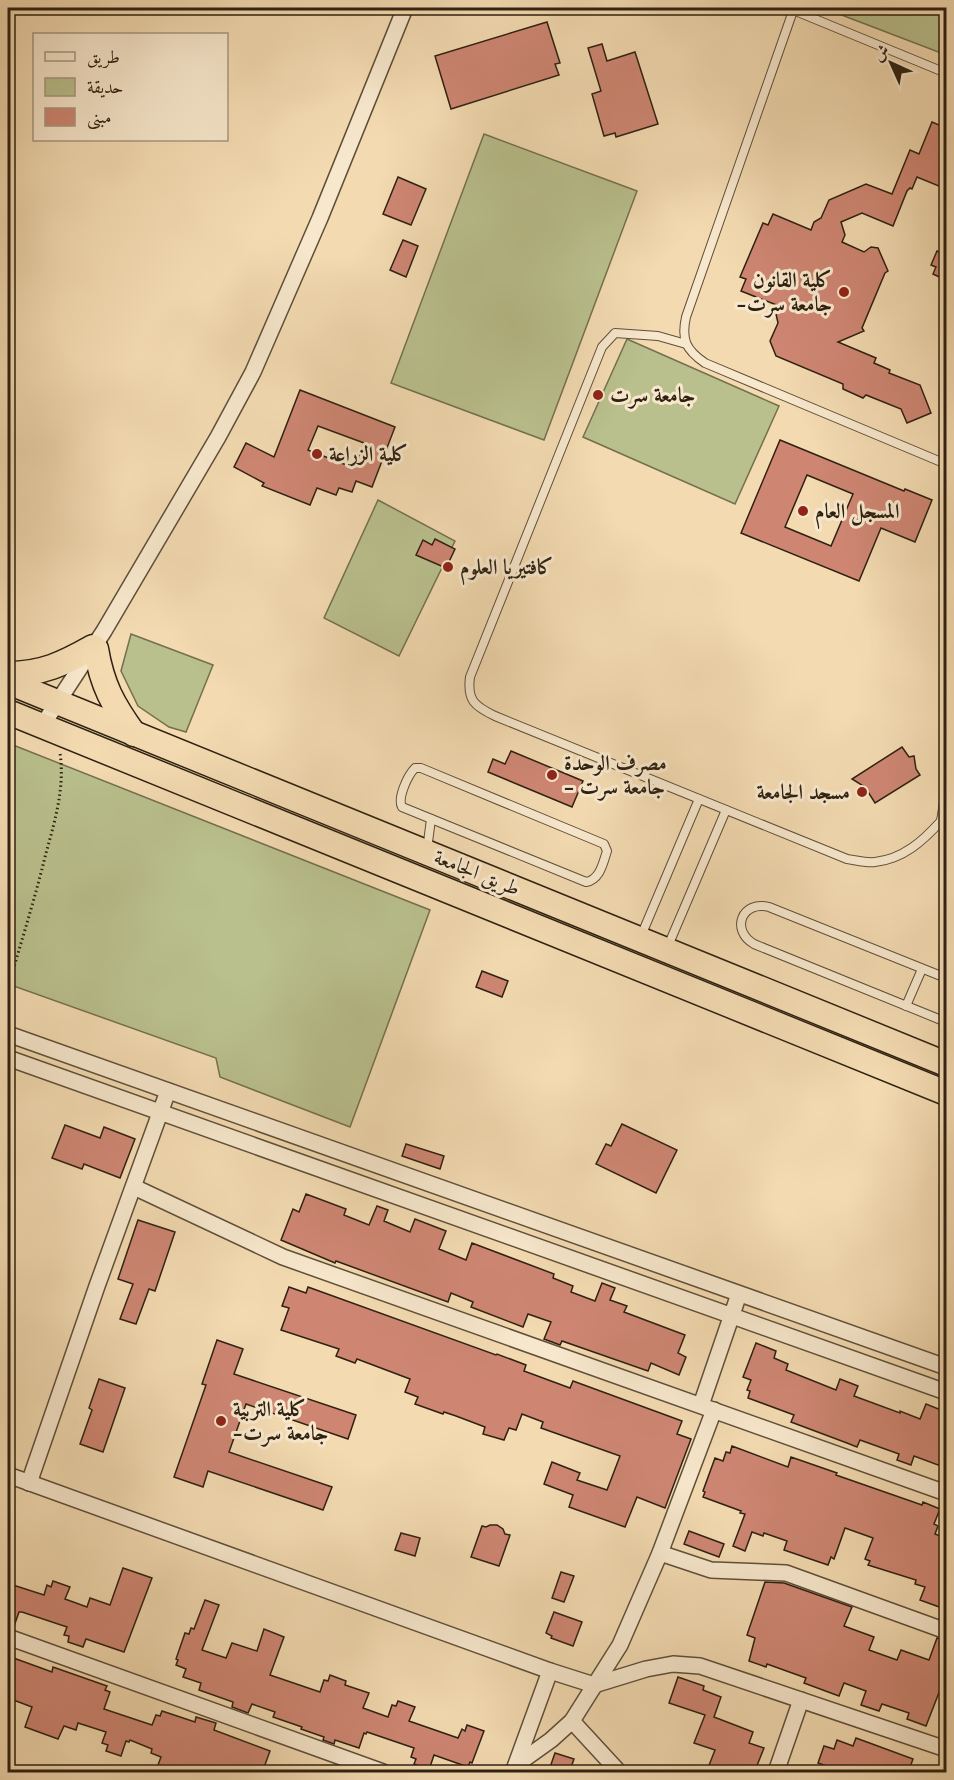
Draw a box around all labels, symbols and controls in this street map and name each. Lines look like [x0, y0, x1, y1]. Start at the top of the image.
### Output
legend [33, 33, 228, 141]
north arrow [861, 33, 921, 93]
text: ش [868, 40, 894, 66]
text: طريق [87, 45, 120, 70]
text: حديقة [87, 75, 123, 100]
text: مبنى [87, 105, 112, 130]
place label: كلية القانون -جامعة سرت [737, 266, 832, 319]
marker: كلية القانون -جامعة سرت [837, 285, 851, 299]
place label: جامعة سرت [610, 381, 696, 410]
marker: جامعة سرت [591, 388, 605, 402]
place label: كلية الزراعة [329, 440, 408, 469]
marker: كلية الزراعة [310, 447, 324, 461]
place label: المسجل العام [815, 497, 900, 530]
marker: المسجل العام [796, 504, 810, 518]
place label: كافتيريا العلوم [460, 553, 554, 586]
marker: كافتيريا العلوم [441, 560, 455, 574]
place label: مصرف الوحدة - جامعة سرت [564, 749, 667, 802]
marker: مصرف الوحدة - جامعة سرت [545, 768, 559, 782]
place label: مسجد الجامعة [757, 778, 850, 807]
marker: مسجد الجامعة [855, 785, 869, 799]
street label: طريق الجامعة [430, 843, 524, 903]
place label: كلية التربية -جامعة سرت [233, 1395, 329, 1448]
marker: كلية التربية -جامعة سرت [214, 1414, 228, 1428]

